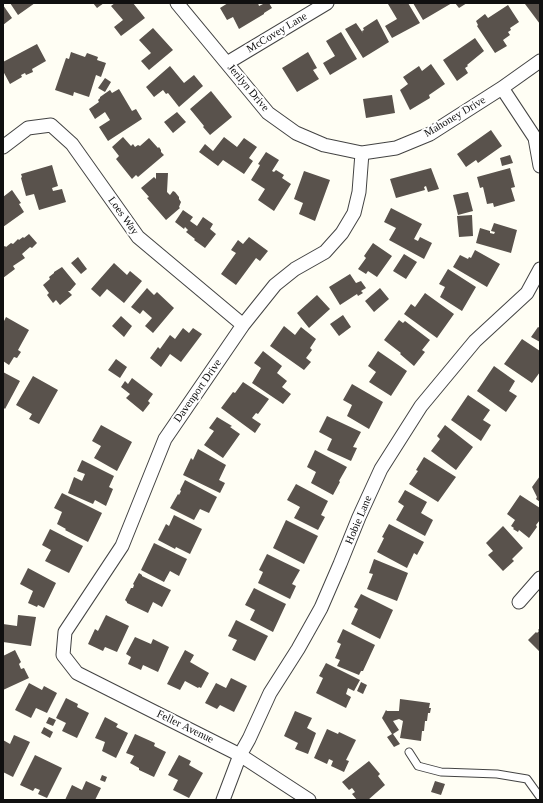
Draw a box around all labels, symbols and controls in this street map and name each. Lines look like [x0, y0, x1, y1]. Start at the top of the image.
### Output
street label: McCovey Lane [244, 10, 310, 56]
street label: Jerilyn Drive [224, 62, 272, 114]
street label: Mahoney Drive [422, 93, 488, 141]
street label: Loes Way [105, 194, 141, 238]
street label: Davenport Drive [171, 357, 225, 425]
street label: Hobie Lane [343, 494, 375, 546]
street label: Feller Avenue [154, 708, 216, 746]

